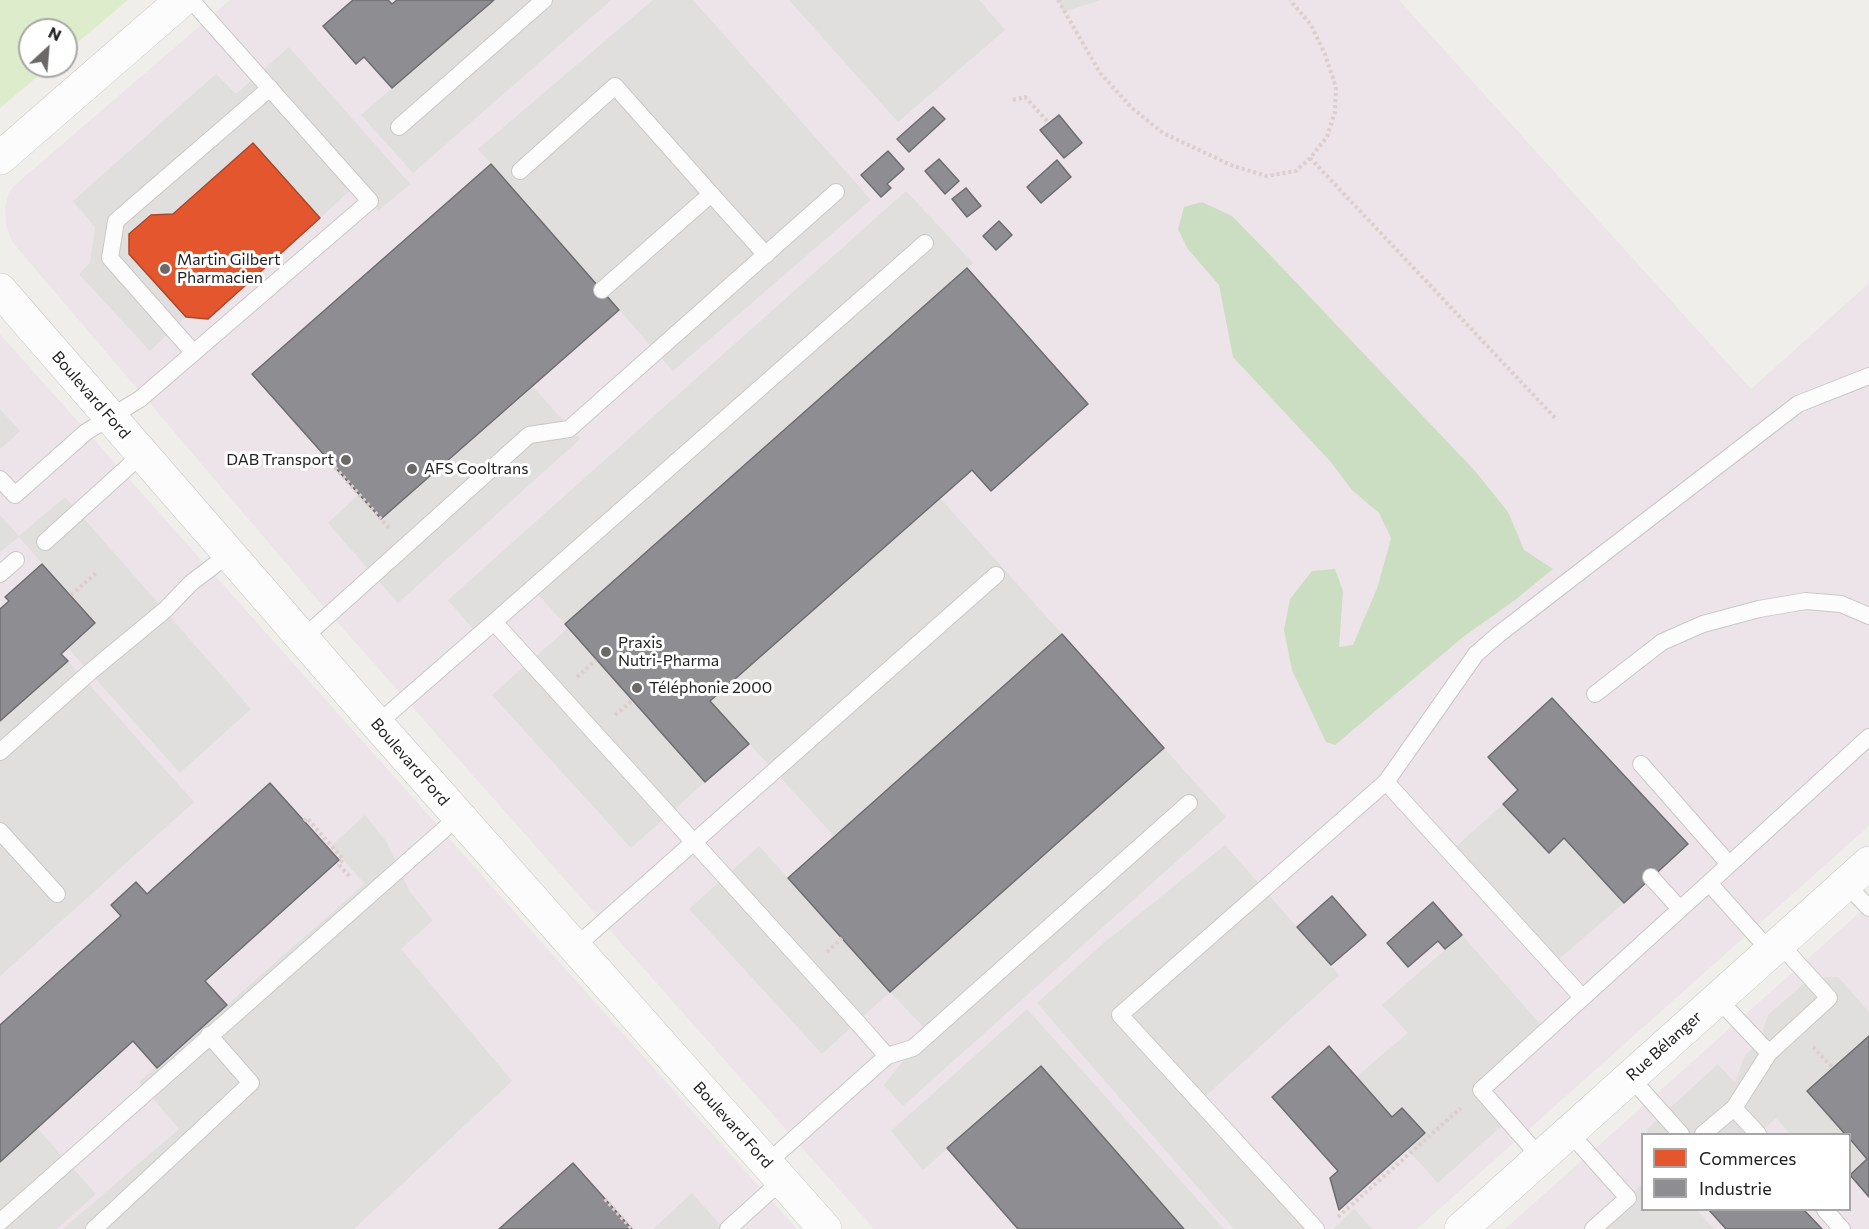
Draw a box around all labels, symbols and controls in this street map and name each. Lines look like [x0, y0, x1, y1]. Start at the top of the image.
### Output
north arrow [18, 18, 78, 78]
text: N [46, 22, 65, 44]
place label: Martin Gilbert Pharmacien [177, 250, 281, 288]
marker: Martin Gilbert Pharmacien [158, 262, 172, 276]
street label: Boulevard Ford [48, 347, 134, 443]
place label: DAB Transport [226, 450, 334, 470]
marker: DAB Transport [339, 453, 353, 467]
place label: AFS Cooltrans [424, 459, 528, 479]
marker: AFS Cooltrans [405, 462, 419, 476]
place label: Praxis Nutri-Pharma [618, 633, 719, 671]
marker: Praxis Nutri-Pharma [599, 645, 613, 659]
place label: Téléphonie 2000 [649, 678, 772, 698]
marker: Téléphonie 2000 [630, 681, 644, 695]
street label: Boulevard Ford [367, 714, 453, 810]
street label: Rue Bélanger [1622, 1007, 1706, 1085]
street label: Boulevard Ford [689, 1078, 777, 1172]
legend [1641, 1133, 1851, 1211]
text: Commerces [1699, 1147, 1796, 1169]
text: Industrie [1699, 1177, 1772, 1199]

